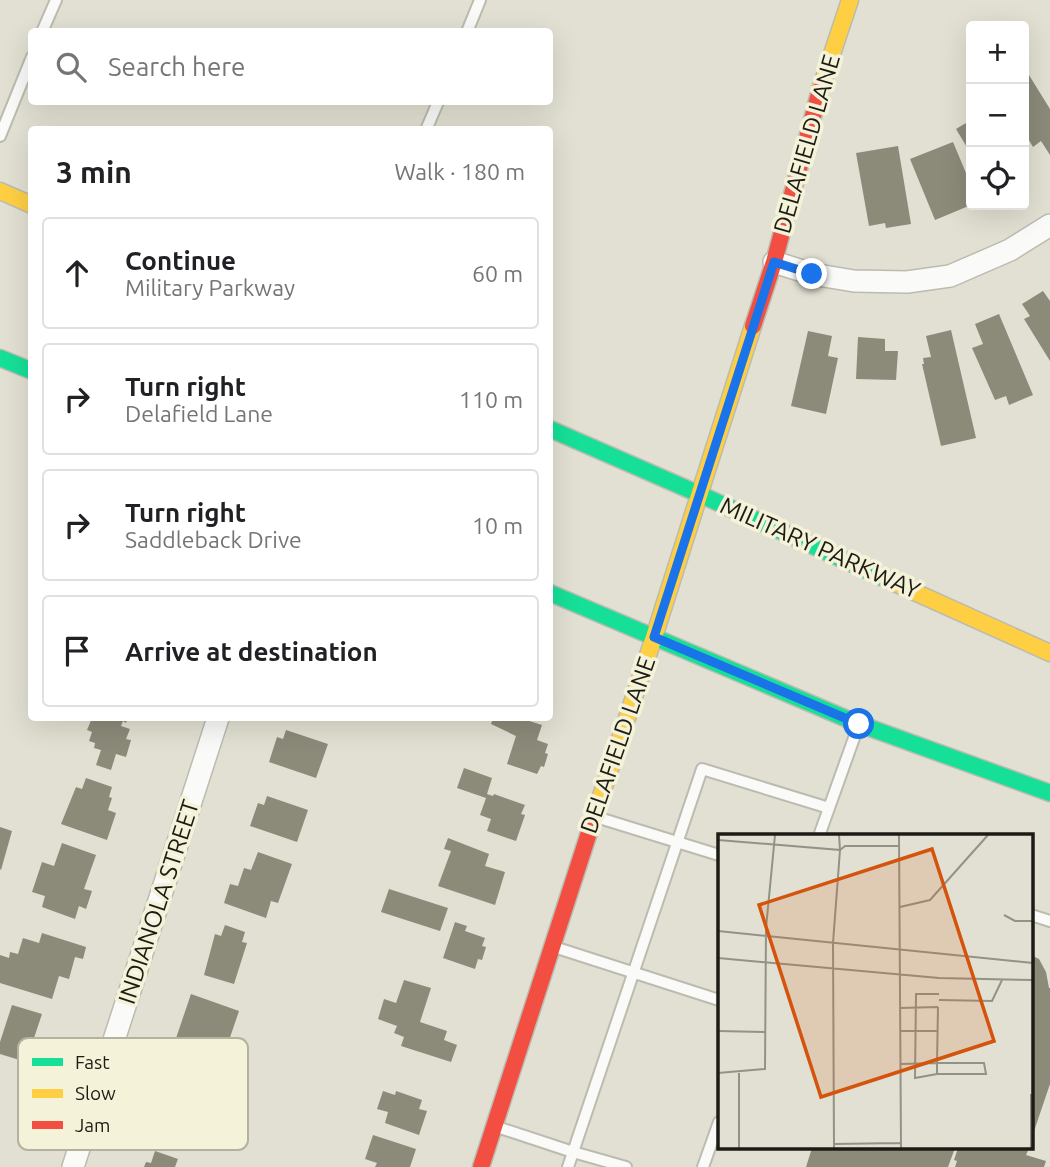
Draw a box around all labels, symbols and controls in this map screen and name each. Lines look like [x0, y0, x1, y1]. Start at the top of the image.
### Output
map controls [966, 21, 1029, 210]
button: + [966, 21, 1029, 84]
search box [28, 28, 553, 105]
icon: search [52, 48, 90, 86]
street label: DELAFIELD LANE [768, 51, 845, 236]
text: Search here [108, 52, 245, 81]
button: − [966, 84, 1029, 147]
button: locate [966, 147, 1029, 210]
text: 3 min [56, 155, 132, 189]
text: Walk · 180 m [394, 159, 525, 184]
text: Continue [125, 246, 236, 275]
icon: ahead [58, 254, 96, 292]
route end [796, 258, 827, 289]
text: 60 m [472, 261, 523, 286]
text: Military Parkway [125, 275, 295, 300]
text: Turn right [125, 372, 246, 401]
icon: right [58, 380, 96, 418]
text: 110 m [459, 387, 523, 412]
text: Delafield Lane [125, 401, 273, 426]
street label: MILITARY PARKWAY [716, 491, 924, 604]
text: Turn right [125, 498, 246, 527]
icon: right [58, 506, 96, 544]
text: 10 m [472, 513, 523, 538]
text: Saddleback Drive [125, 527, 302, 552]
icon: arrive [58, 632, 96, 670]
text: Arrive at destination [125, 637, 378, 666]
street label: DELAFIELD LANE [575, 653, 660, 837]
route start [843, 708, 874, 739]
street label: INDIANOLA STREET [113, 796, 204, 1007]
inset map [718, 834, 1032, 1150]
legend [18, 1038, 248, 1150]
text: Fast [75, 1051, 110, 1073]
text: Slow [75, 1082, 116, 1104]
text: Jam [75, 1114, 111, 1136]

